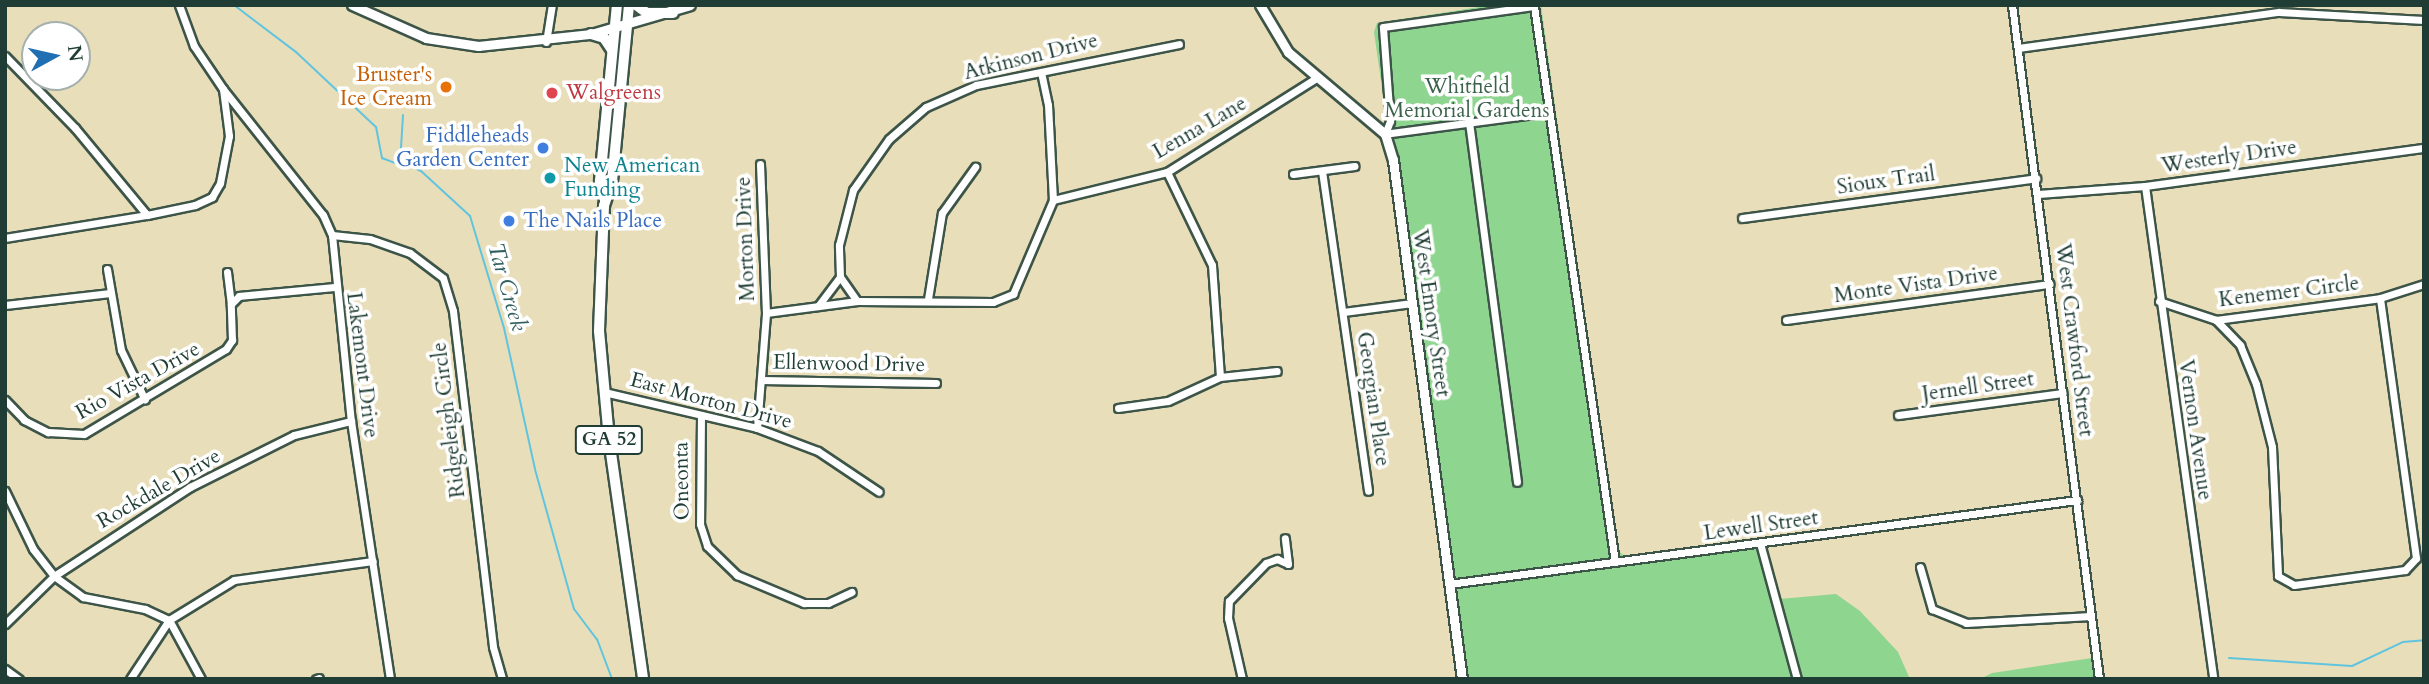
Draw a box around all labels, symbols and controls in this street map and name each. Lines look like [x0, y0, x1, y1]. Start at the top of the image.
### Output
north arrow [21, 21, 91, 91]
street label: Atkinson Drive [961, 28, 1101, 86]
text: N [61, 43, 89, 63]
place label: Bruster's Ice Cream [340, 62, 432, 112]
park label: Whitfield Memorial Gardens [1384, 74, 1550, 124]
marker: Bruster's Ice Cream [438, 79, 454, 95]
place label: Walgreens [566, 80, 661, 106]
marker: Walgreens [544, 85, 560, 101]
street label: Lenna Lane [1149, 91, 1251, 165]
place label: Fiddleheads Garden Center [396, 123, 529, 173]
street label: Westerly Drive [2160, 135, 2298, 179]
marker: Fiddleheads Garden Center [535, 140, 551, 156]
place label: New American Funding [564, 153, 700, 203]
street label: Sioux Trail [1835, 162, 1937, 200]
marker: New American Funding [542, 170, 558, 186]
street label: Morton Drive [731, 176, 761, 302]
place label: The Nails Place [523, 208, 662, 234]
marker: The Nails Place [501, 213, 517, 229]
street label: West Emory Street [1407, 228, 1455, 398]
water label: Tar Creek [481, 240, 533, 334]
street label: West Crawford Street [2050, 242, 2098, 438]
street label: Monte Vista Drive [1832, 261, 2000, 309]
street label: Kenemer Circle [2217, 271, 2361, 313]
street label: Lakemont Drive [341, 291, 383, 439]
street label: Georgian Place [1351, 330, 1395, 468]
street label: Rio Vista Drive [72, 337, 204, 425]
street label: Ridgeleigh Circle [427, 341, 471, 499]
street label: Ellenwood Drive [773, 350, 925, 378]
street label: Vernon Avenue [2173, 358, 2217, 502]
street label: East Morton Drive [627, 367, 795, 435]
street label: Jernell Street [1920, 367, 2036, 407]
road number: GA 52 [574, 424, 644, 456]
street label: Oneonta [669, 441, 695, 521]
street label: Rockdale Drive [93, 444, 225, 534]
street label: Lewell Street [1702, 505, 1820, 547]

